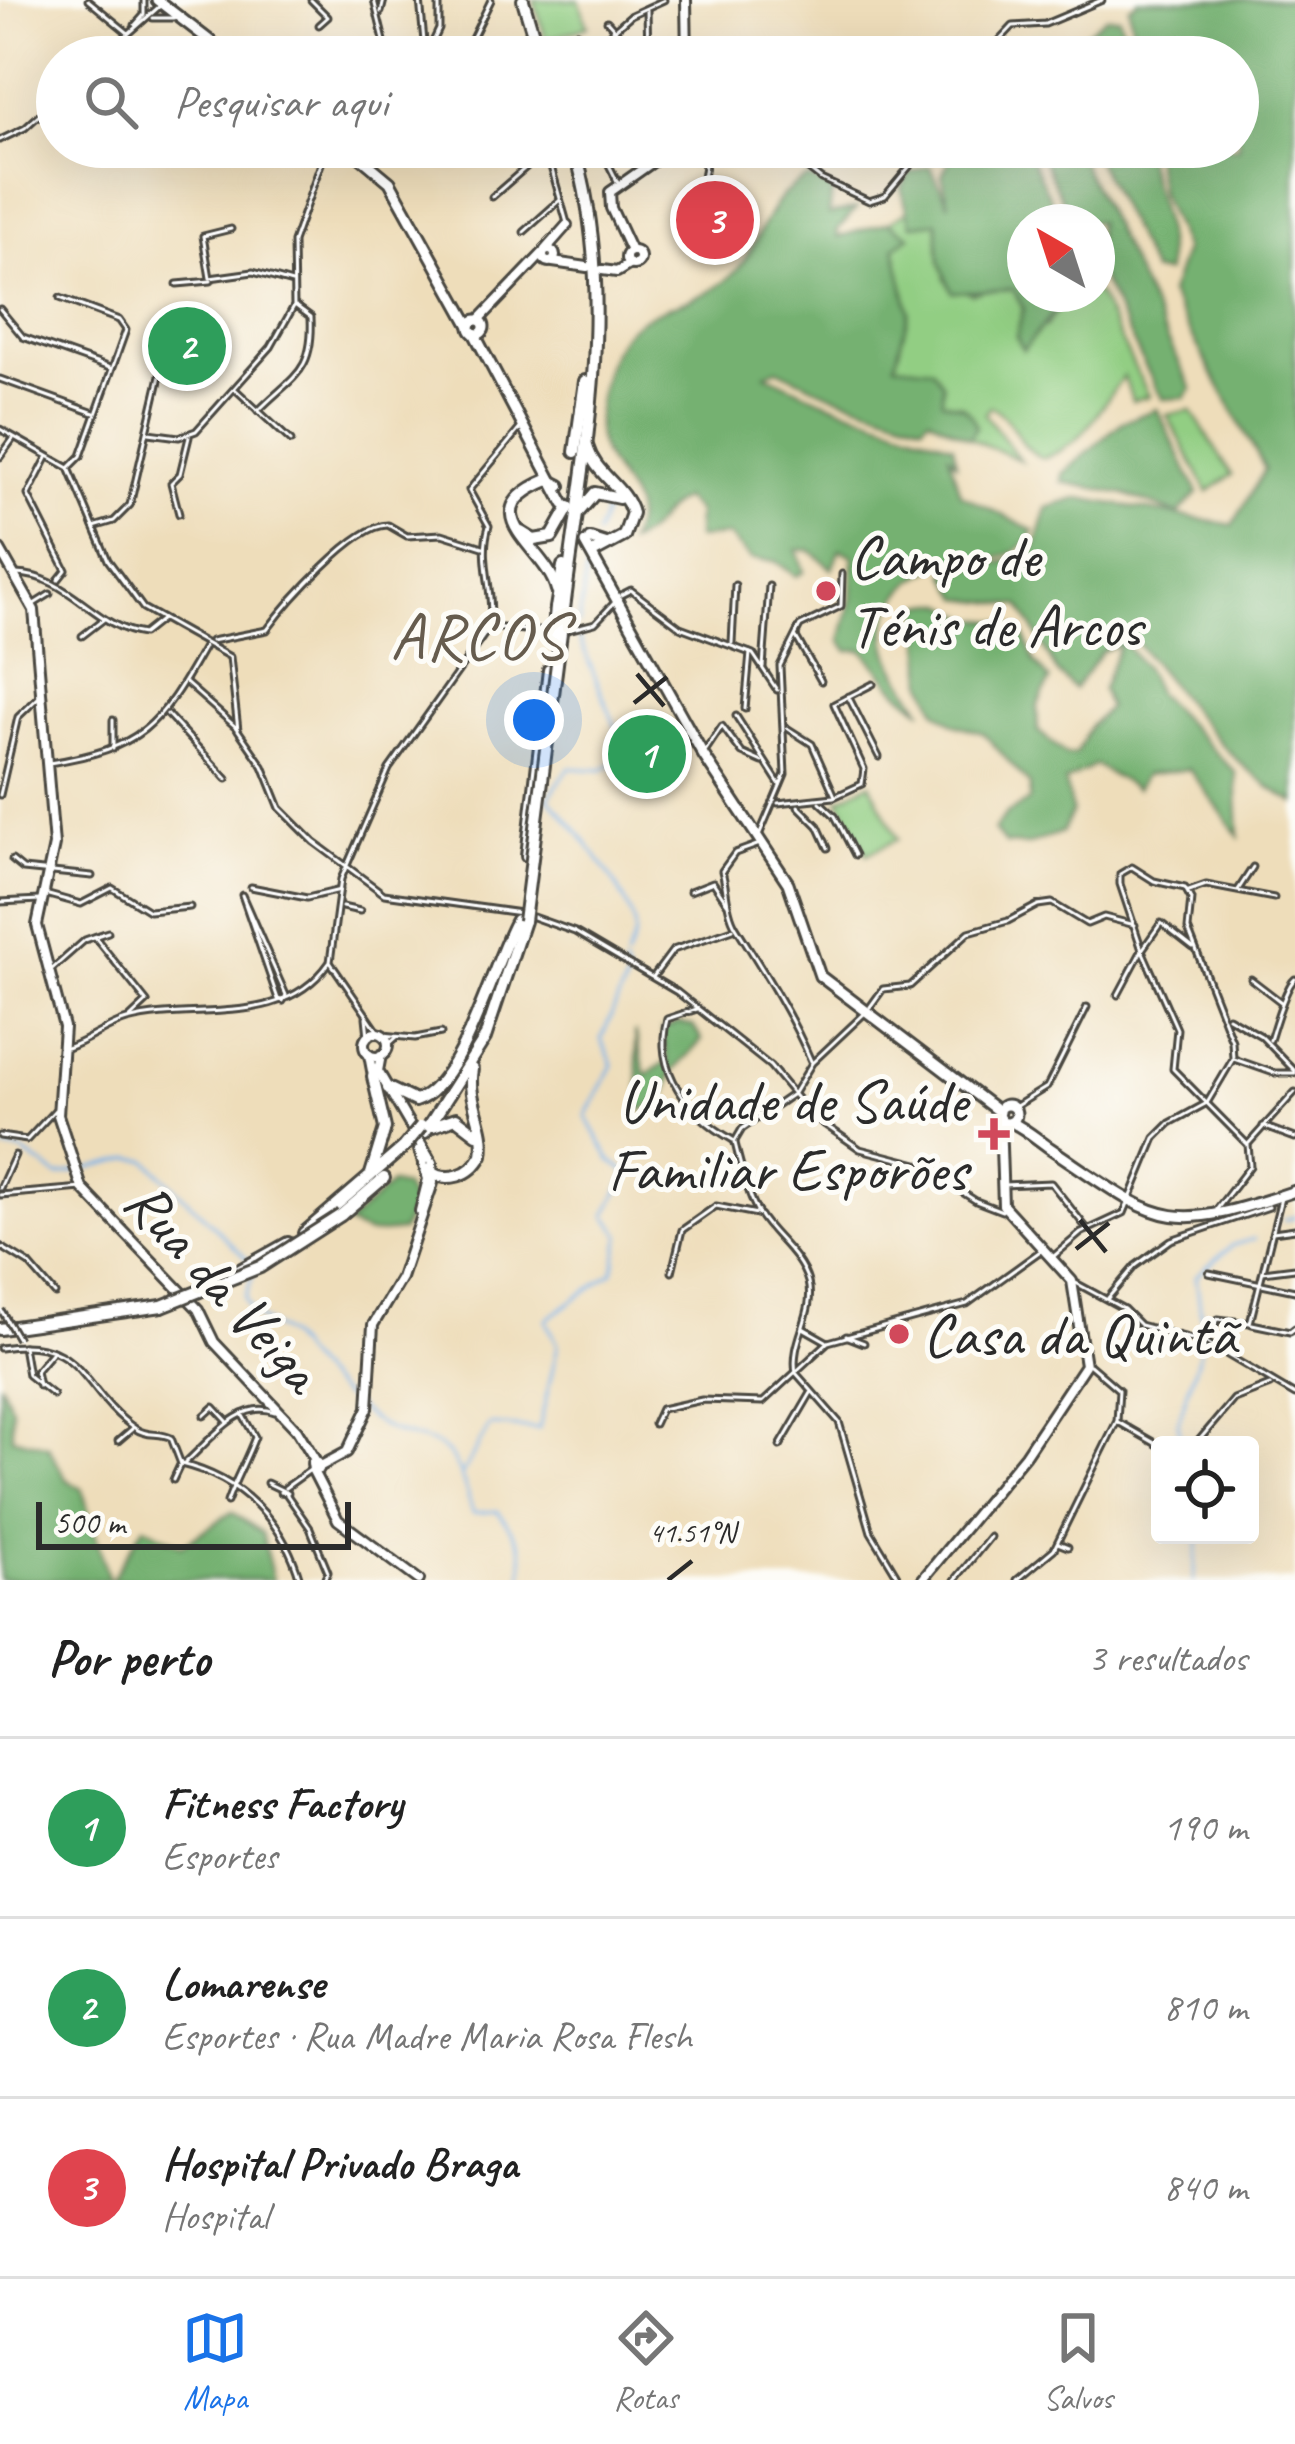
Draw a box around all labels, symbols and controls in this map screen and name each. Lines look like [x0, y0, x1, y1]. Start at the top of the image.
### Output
search box [36, 36, 1259, 168]
icon: search [78, 69, 144, 135]
text: Pesquisar aqui [174, 74, 388, 131]
pin: 3 [676, 175, 754, 265]
north arrow [1007, 204, 1115, 312]
pin: 2 [148, 301, 226, 391]
place label: Campo de Ténis de Arcos [850, 519, 1146, 664]
marker: Campo de Ténis de Arcos [813, 578, 839, 604]
district label: ARCOS [390, 595, 577, 678]
your location [504, 690, 564, 750]
pin: 1 [608, 709, 686, 799]
place label: Unidade de Saúde Familiar Esporões [608, 1063, 973, 1208]
marker: Unidade de Saúde Familiar Esporões [978, 1118, 1010, 1150]
street label: Rua da Veiga [109, 1164, 341, 1411]
place label: Casa da Quintã [923, 1297, 1242, 1373]
marker: Casa da Quintã [886, 1321, 912, 1347]
map controls [1151, 1436, 1259, 1544]
button: locate [1151, 1436, 1259, 1544]
scale bar [36, 1496, 351, 1549]
text: 500 m [54, 1502, 125, 1544]
text: 41.51°N [649, 1513, 740, 1551]
text: Por perto [48, 1626, 210, 1690]
text: 3 resultados [1088, 1634, 1247, 1683]
text: Fitness Factory [162, 1775, 403, 1832]
text: 1 [78, 1803, 96, 1852]
text: 190 m [1163, 1803, 1247, 1852]
text: Esportes [162, 1832, 277, 1881]
text: Lomarense [162, 1955, 324, 2012]
text: 2 [78, 1983, 96, 2032]
text: 810 m [1163, 1983, 1247, 2032]
text: Esportes · Rua Madre Maria Rosa Flesh [162, 2012, 692, 2061]
text: Hospital Privado Braga [162, 2135, 518, 2192]
text: 3 [78, 2163, 96, 2212]
text: 840 m [1163, 2163, 1247, 2212]
text: Hospital [162, 2192, 269, 2241]
tab: Mapa [182, 2305, 248, 2419]
tab: Rotas [613, 2305, 679, 2419]
tab: Salvos [1043, 2305, 1113, 2419]

